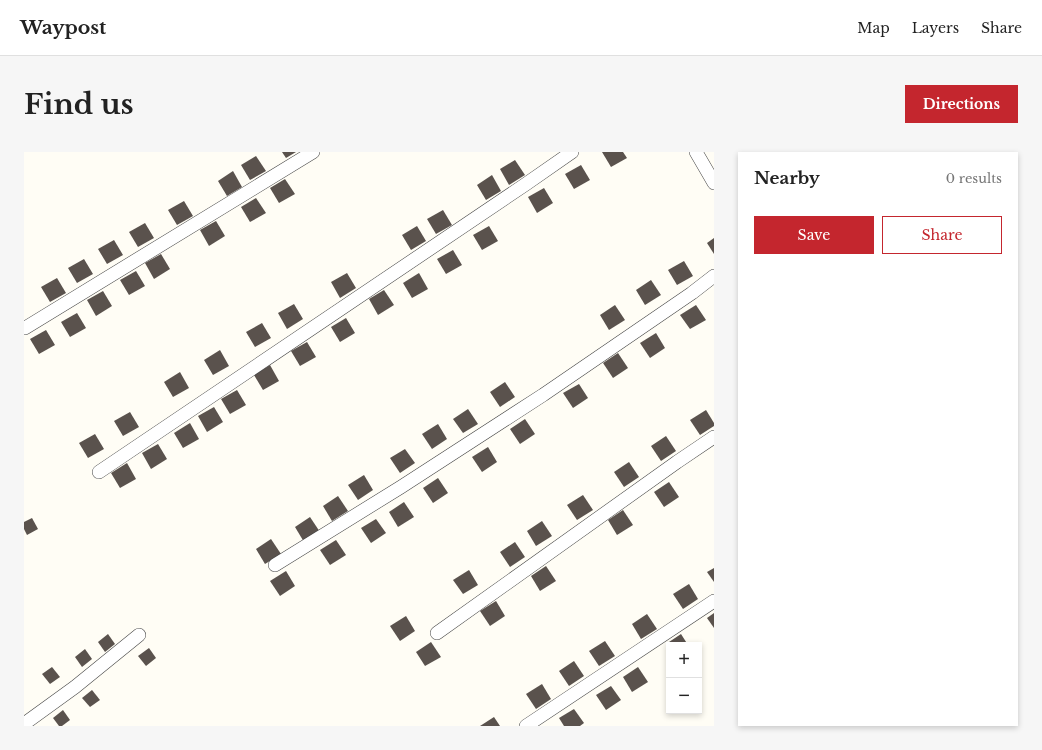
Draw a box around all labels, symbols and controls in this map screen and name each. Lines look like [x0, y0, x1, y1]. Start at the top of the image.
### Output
text: Waypost [20, 16, 106, 39]
text: Map [857, 19, 890, 37]
text: Layers [912, 19, 959, 37]
text: Share [981, 19, 1022, 37]
button: Directions [905, 85, 1018, 123]
text: Find us [24, 87, 134, 122]
text: Nearby [754, 168, 820, 189]
text: 0 results [946, 170, 1002, 187]
button: Save [754, 216, 874, 254]
button: Share [882, 216, 1002, 254]
map controls [666, 642, 702, 714]
button: + [666, 642, 702, 678]
button: − [666, 678, 702, 714]

